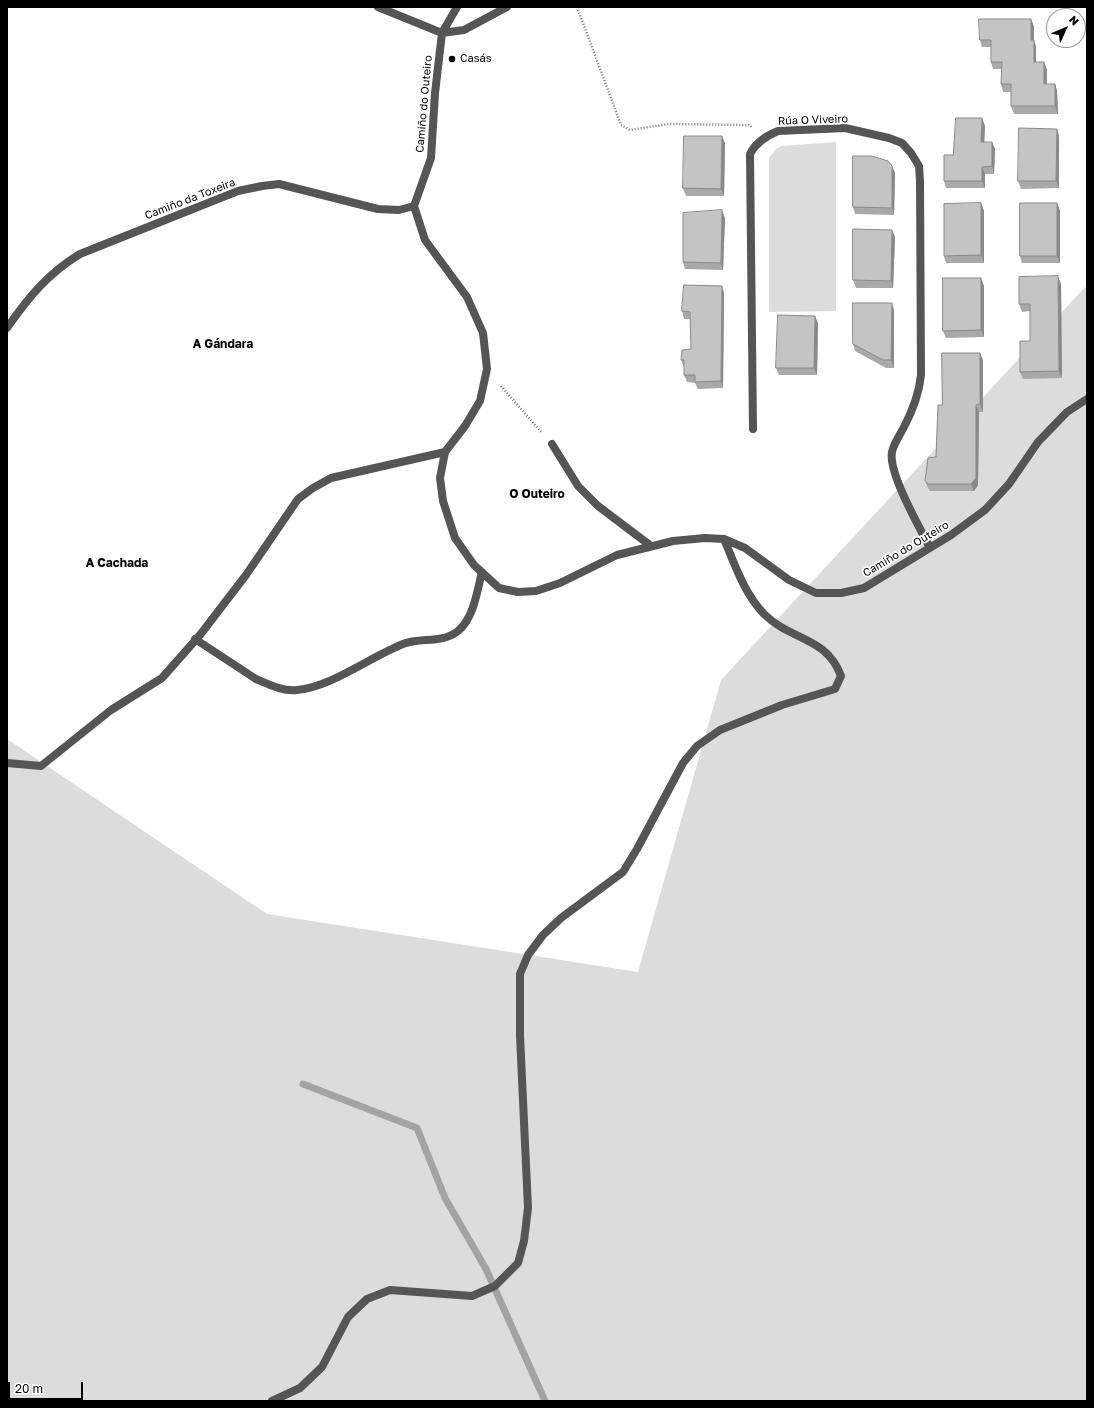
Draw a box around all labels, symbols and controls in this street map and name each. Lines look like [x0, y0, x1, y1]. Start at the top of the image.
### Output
north arrow [1046, 8, 1086, 48]
text: N [1067, 12, 1082, 28]
place label: Casás [460, 52, 492, 66]
marker: Casás [447, 54, 457, 64]
street label: Camiño do Outeiro [413, 55, 435, 153]
street label: Rúa O Viveiro [778, 112, 848, 128]
street label: Camiño da Toxeira [143, 176, 237, 222]
district label: A Gándara [193, 337, 253, 351]
district label: O Outeiro [509, 487, 565, 501]
street label: Camiño do Outeiro [861, 518, 951, 580]
district label: A Cachada [86, 556, 148, 570]
scale bar [10, 1374, 85, 1400]
text: 20 m [15, 1381, 43, 1396]

